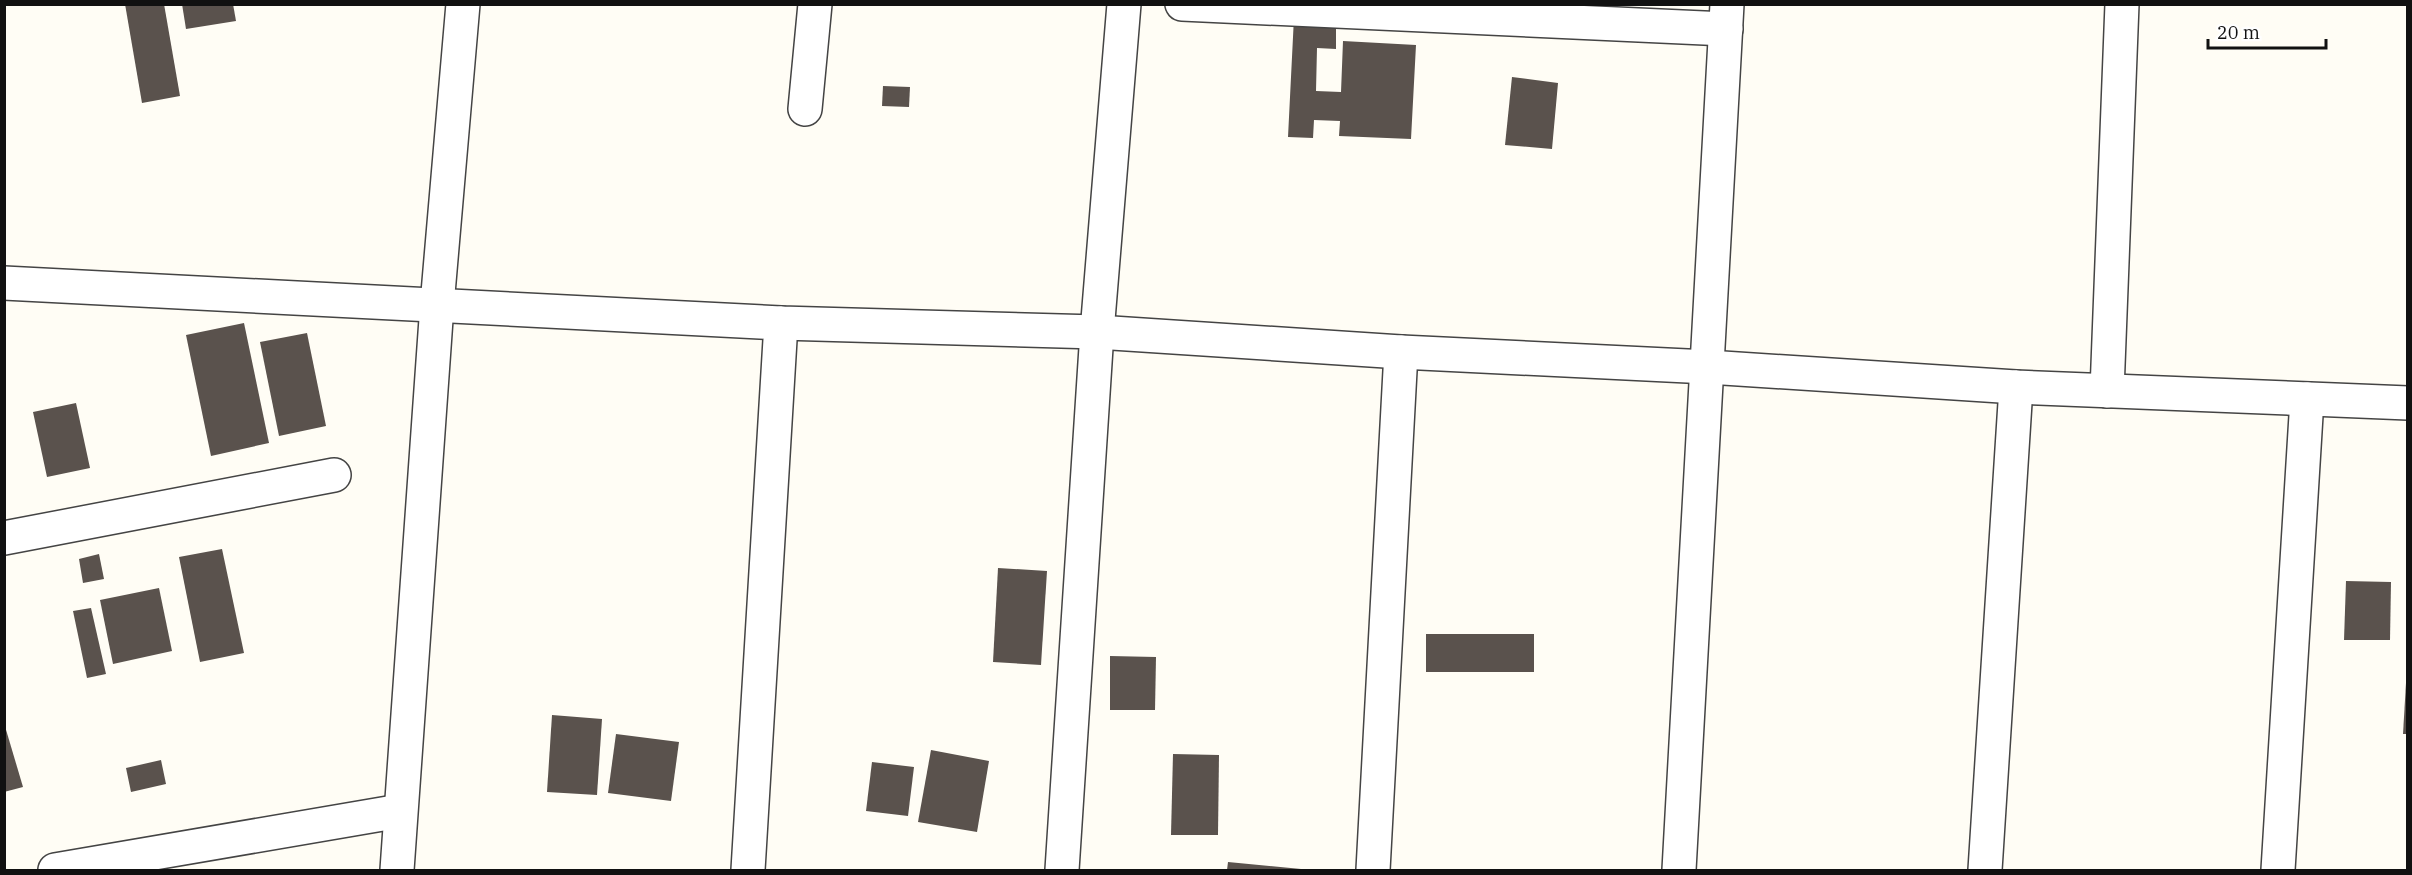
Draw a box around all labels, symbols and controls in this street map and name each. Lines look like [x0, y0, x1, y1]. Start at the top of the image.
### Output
scale bar [2208, 12, 2326, 50]
text: 20 m [2217, 21, 2260, 44]

